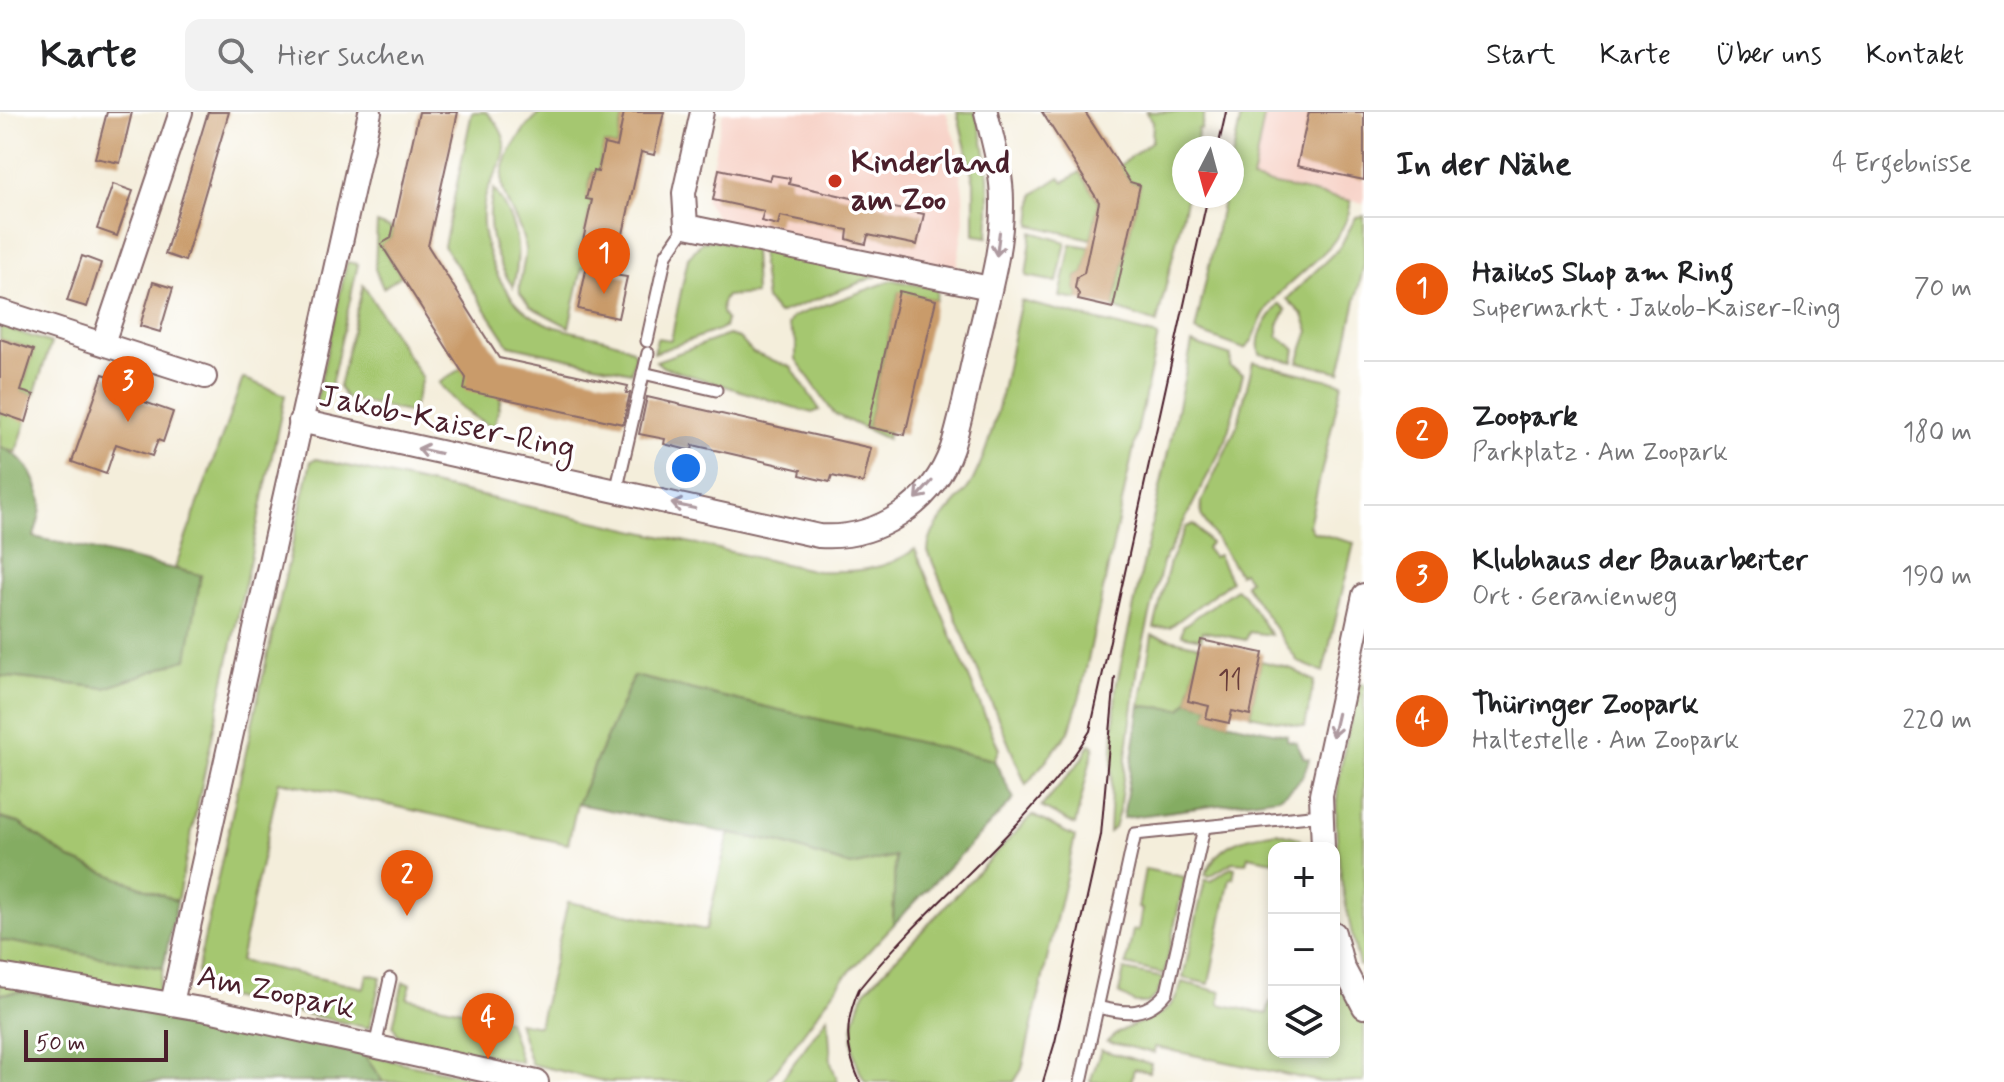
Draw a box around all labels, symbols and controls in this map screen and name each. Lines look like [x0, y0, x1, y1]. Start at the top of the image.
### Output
search box [185, 19, 745, 91]
text: Karte [40, 31, 137, 80]
icon: search [213, 33, 257, 77]
text: Hier suchen [277, 36, 425, 75]
text: Start [1486, 37, 1555, 74]
text: Karte [1599, 37, 1671, 74]
text: Über uns [1715, 37, 1822, 74]
text: Kontakt [1866, 37, 1964, 74]
north arrow [1172, 136, 1244, 208]
place label: Kinderland am Zoo [851, 142, 1010, 221]
text: In der Nähe [1396, 142, 1571, 187]
text: 4 Ergebnisse [1832, 147, 1972, 181]
marker: Kinderland am Zoo [826, 172, 844, 190]
pin: 1 [578, 228, 630, 294]
one-way arrow [990, 231, 1005, 256]
text: Haikos Shop am Ring [1472, 253, 1734, 292]
text: 1 [1416, 272, 1428, 306]
text: 70 m [1914, 272, 1972, 306]
text: Supermarkt · Jakob-Kaiser-Ring [1472, 292, 1840, 326]
pin: 3 [102, 356, 154, 422]
street label: Jakob-Kaiser-Ring [315, 375, 579, 473]
text: Zoopark [1472, 397, 1578, 436]
text: 2 [1416, 416, 1428, 450]
text: 180 m [1903, 416, 1972, 450]
text: Parkplatz · Am Zoopark [1472, 436, 1728, 470]
one-way arrow [417, 443, 442, 458]
your location [666, 448, 706, 488]
one-way arrow [915, 480, 933, 500]
one-way arrow [671, 498, 696, 513]
text: Klubhaus der Bauarbeiter [1472, 541, 1808, 580]
text: 3 [1416, 560, 1428, 594]
text: 190 m [1902, 560, 1972, 594]
text: Ort · Geranienweg [1472, 580, 1677, 614]
house number: 11 [1218, 663, 1242, 700]
text: Thüringer Zoopark [1472, 685, 1699, 724]
text: 4 [1414, 704, 1430, 738]
text: 220 m [1902, 704, 1972, 738]
one-way arrow [1326, 712, 1341, 738]
text: Haltestelle · Am Zoopark [1472, 724, 1739, 758]
map controls [1268, 842, 1340, 1058]
button: + [1268, 842, 1340, 914]
pin: 2 [381, 850, 433, 916]
button: − [1268, 914, 1340, 986]
street label: Am Zoopark [193, 956, 359, 1030]
button: layers [1268, 986, 1340, 1058]
pin: 4 [462, 993, 514, 1059]
scale bar [24, 1026, 168, 1062]
text: 50 m [36, 1030, 85, 1058]

